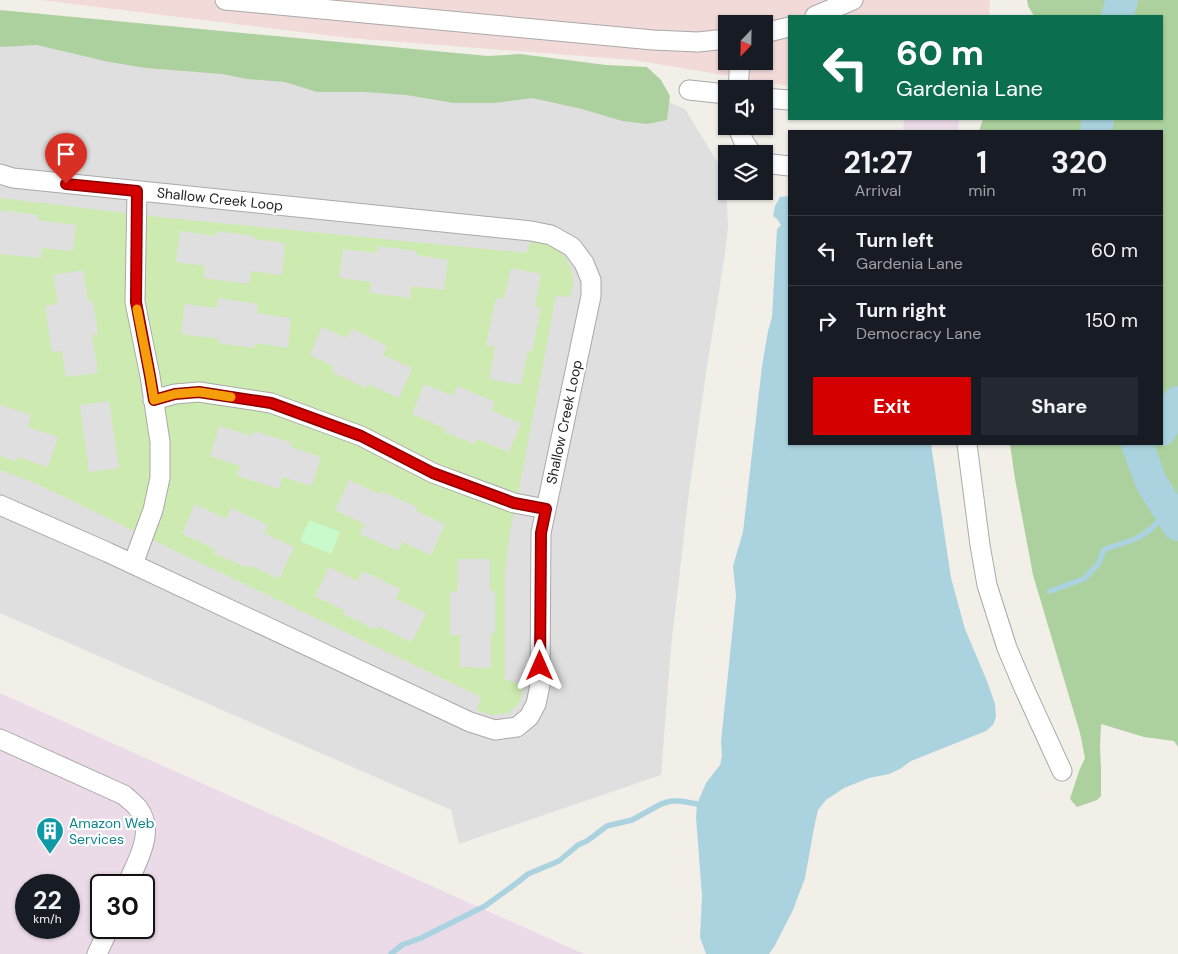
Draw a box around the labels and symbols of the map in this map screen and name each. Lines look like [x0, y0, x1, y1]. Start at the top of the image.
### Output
north arrow [718, 15, 772, 70]
pin [45, 133, 87, 184]
street label: Shallow Creek Loop [156, 183, 284, 215]
street label: Shallow Creek Loop [542, 358, 586, 486]
position arrow [513, 639, 565, 691]
place label: Amazon Web Services [69, 814, 155, 848]
building icon: Amazon Web Services [35, 816, 65, 855]
speed limit sign: 30 [90, 874, 155, 939]

